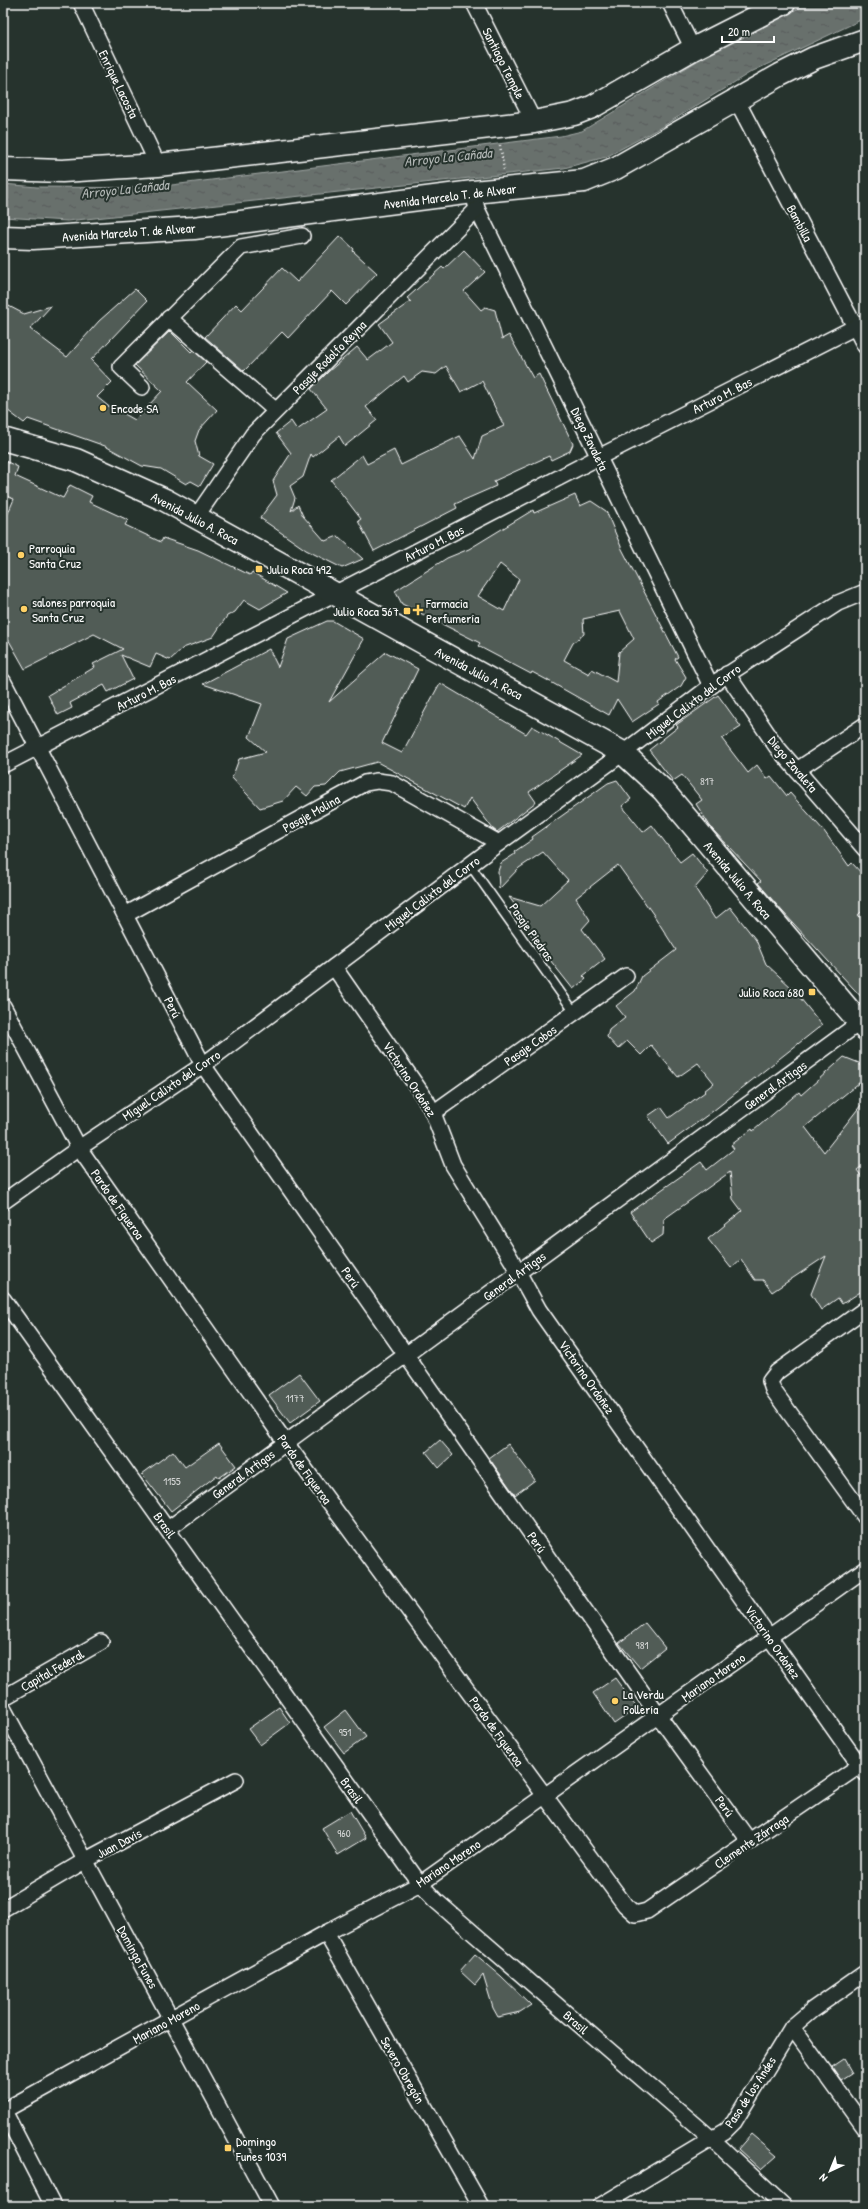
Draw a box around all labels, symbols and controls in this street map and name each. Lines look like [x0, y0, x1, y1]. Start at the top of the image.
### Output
scale bar [722, 18, 774, 44]
text: 20 m [728, 23, 750, 40]
street label: Santiago Temple [478, 24, 530, 102]
street label: Enrique Lacosta [95, 47, 143, 121]
water label: Arroyo La Cañada [403, 142, 494, 172]
water label: Arroyo La Cañada [80, 174, 171, 204]
street label: Avenida Marcelo T. de Alvear [383, 179, 517, 213]
street label: Bambilla [783, 201, 817, 245]
street label: Avenida Marcelo T. de Alvear [62, 218, 196, 246]
street label: Pasaje Rodolfo Reyna [288, 316, 370, 398]
street label: Arturo M. Bas [689, 372, 755, 418]
place label: Encode SA [111, 399, 159, 417]
marker: Encode SA [98, 403, 108, 413]
street label: Diego Zavaleta [567, 404, 613, 474]
street label: Avenida Julio A. Roca [148, 487, 242, 549]
street label: Arturo M. Bas [401, 520, 467, 566]
place label: Parroquia Santa Cruz [29, 539, 82, 572]
marker: Parroquia Santa Cruz [16, 550, 26, 560]
place label: Julio Roca 492 [267, 560, 332, 578]
marker: Julio Roca 492 [254, 564, 264, 574]
place label: salones parroquia Santa Cruz [32, 593, 115, 626]
place label: Farmacia Perfumería [425, 594, 479, 627]
place label: Julio Roca 567 [333, 602, 399, 620]
marker: salones parroquia Santa Cruz [19, 604, 29, 614]
marker: Farmacia Perfumería [413, 605, 423, 615]
marker: Julio Roca 567 [402, 606, 412, 616]
street label: Avenida Julio A. Roca [432, 642, 526, 704]
street label: Miguel Calixto del Corro [642, 659, 744, 743]
street label: Arturo M. Bas [113, 669, 179, 715]
street label: Diego Zavaleta [764, 732, 822, 796]
house number: 817 [700, 774, 714, 788]
street label: Pasaje Molina [279, 790, 343, 836]
street label: Avenida Julio A. Roca [700, 837, 776, 923]
street label: Miguel Calixto del Corro [381, 851, 483, 935]
street label: Pasaje Piedras [505, 899, 559, 965]
place label: Julio Roca 680 [738, 983, 804, 1001]
marker: Julio Roca 680 [807, 987, 817, 997]
street label: Perú [160, 993, 186, 1021]
street label: Pasaje Cobos [500, 1020, 560, 1070]
street label: Victorino Ordoñez [379, 1038, 441, 1120]
street label: Miguel Calixto del Corro [118, 1045, 224, 1125]
street label: General Artigas [740, 1056, 810, 1114]
street label: Pardo de Figueroa [87, 1165, 149, 1243]
street label: General Artigas [479, 1247, 549, 1305]
street label: Perú [337, 1263, 365, 1291]
street label: Victorino Ordoñez [555, 1337, 619, 1418]
house number: 1177 [286, 1391, 304, 1405]
street label: Pardo de Figueroa [274, 1430, 336, 1508]
street label: General Artigas [208, 1445, 278, 1503]
house number: 1155 [163, 1474, 181, 1488]
street label: Brasil [150, 1508, 181, 1542]
street label: Perú [523, 1528, 551, 1556]
street label: Victorino Ordoñez [741, 1602, 805, 1683]
house number: 981 [636, 1638, 648, 1652]
street label: Capital Federal [17, 1644, 88, 1695]
street label: Mariano Moreno [677, 1648, 749, 1706]
place label: La Verdu Pollería [623, 1685, 664, 1718]
street label: Pardo de Figueroa [466, 1692, 528, 1770]
marker: La Verdu Pollería [610, 1696, 620, 1706]
house number: 951 [339, 1725, 351, 1739]
street label: Brasil [336, 1773, 368, 1807]
street label: Perú [711, 1792, 739, 1820]
street label: Clemente Zárraga [710, 1810, 792, 1872]
street label: Juan Davis [93, 1824, 145, 1862]
house number: 960 [337, 1826, 351, 1840]
street label: Mariano Moreno [412, 1835, 484, 1891]
street label: Domingo Funes [113, 1922, 163, 1992]
street label: Mariano Moreno [129, 1996, 203, 2048]
street label: Brasil [560, 2006, 593, 2038]
street label: Severo Obregón [377, 2033, 429, 2107]
street label: Paso de los Andes [720, 2053, 780, 2131]
place label: Domingo Funes 1039 [235, 2132, 286, 2165]
marker: Domingo Funes 1039 [223, 2143, 233, 2153]
north arrow [810, 2151, 850, 2191]
text: N [816, 2171, 830, 2185]

